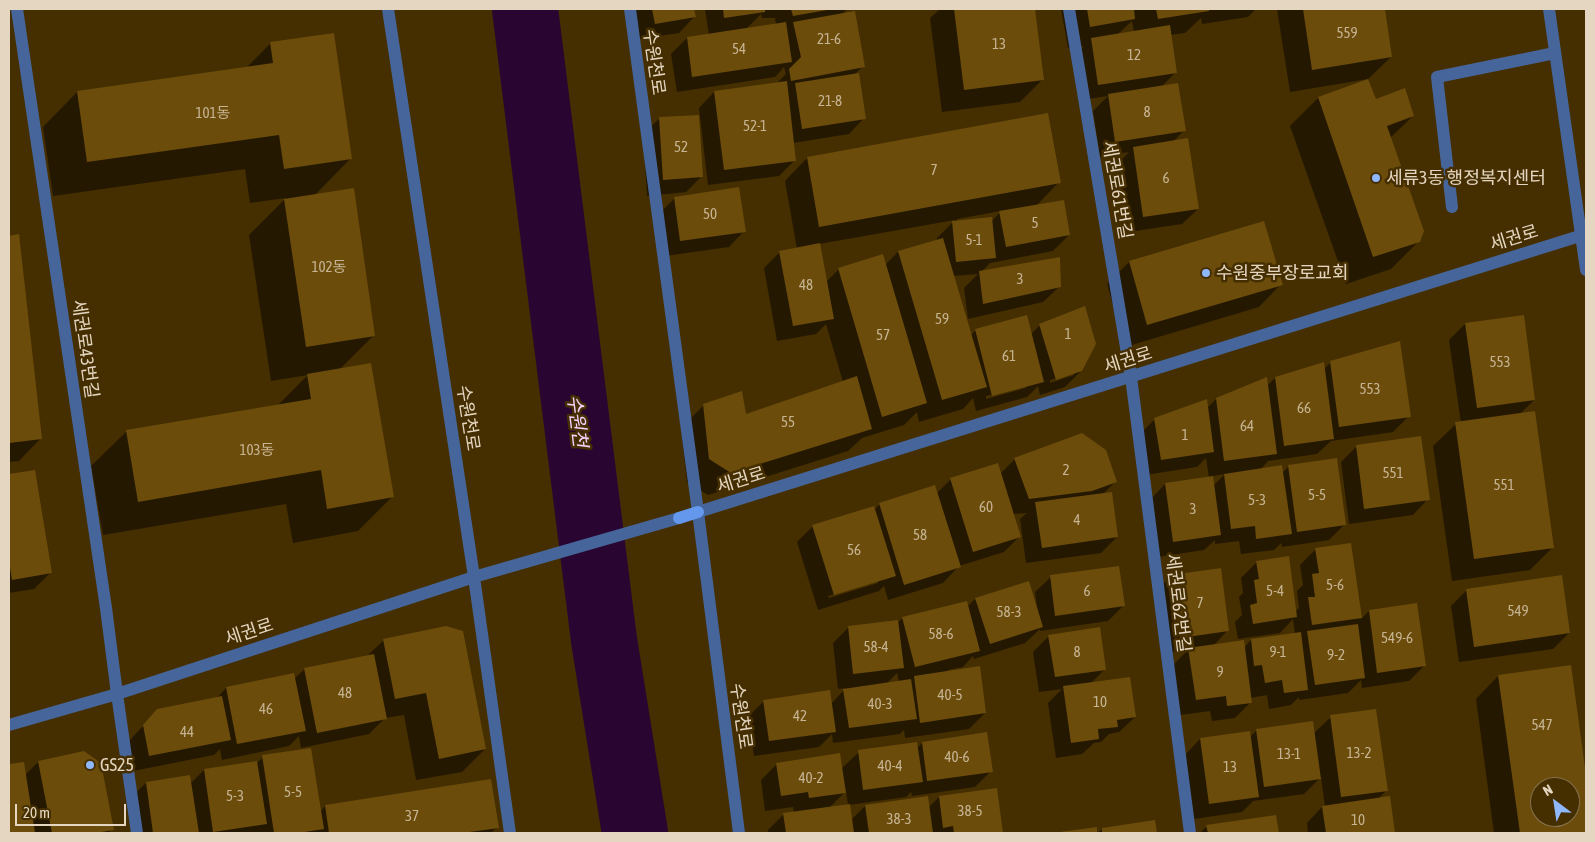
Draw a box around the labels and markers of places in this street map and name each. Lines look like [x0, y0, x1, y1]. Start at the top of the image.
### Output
place label: 세류3동 행정복지센터 [1386, 167, 1546, 189]
marker: 세류3동 행정복지센터 [1370, 172, 1382, 184]
place label: 수원중부장로교회 [1216, 262, 1348, 284]
marker: 수원중부장로교회 [1200, 267, 1212, 279]
place label: GS25 [100, 754, 134, 776]
marker: GS25 [84, 759, 96, 771]

